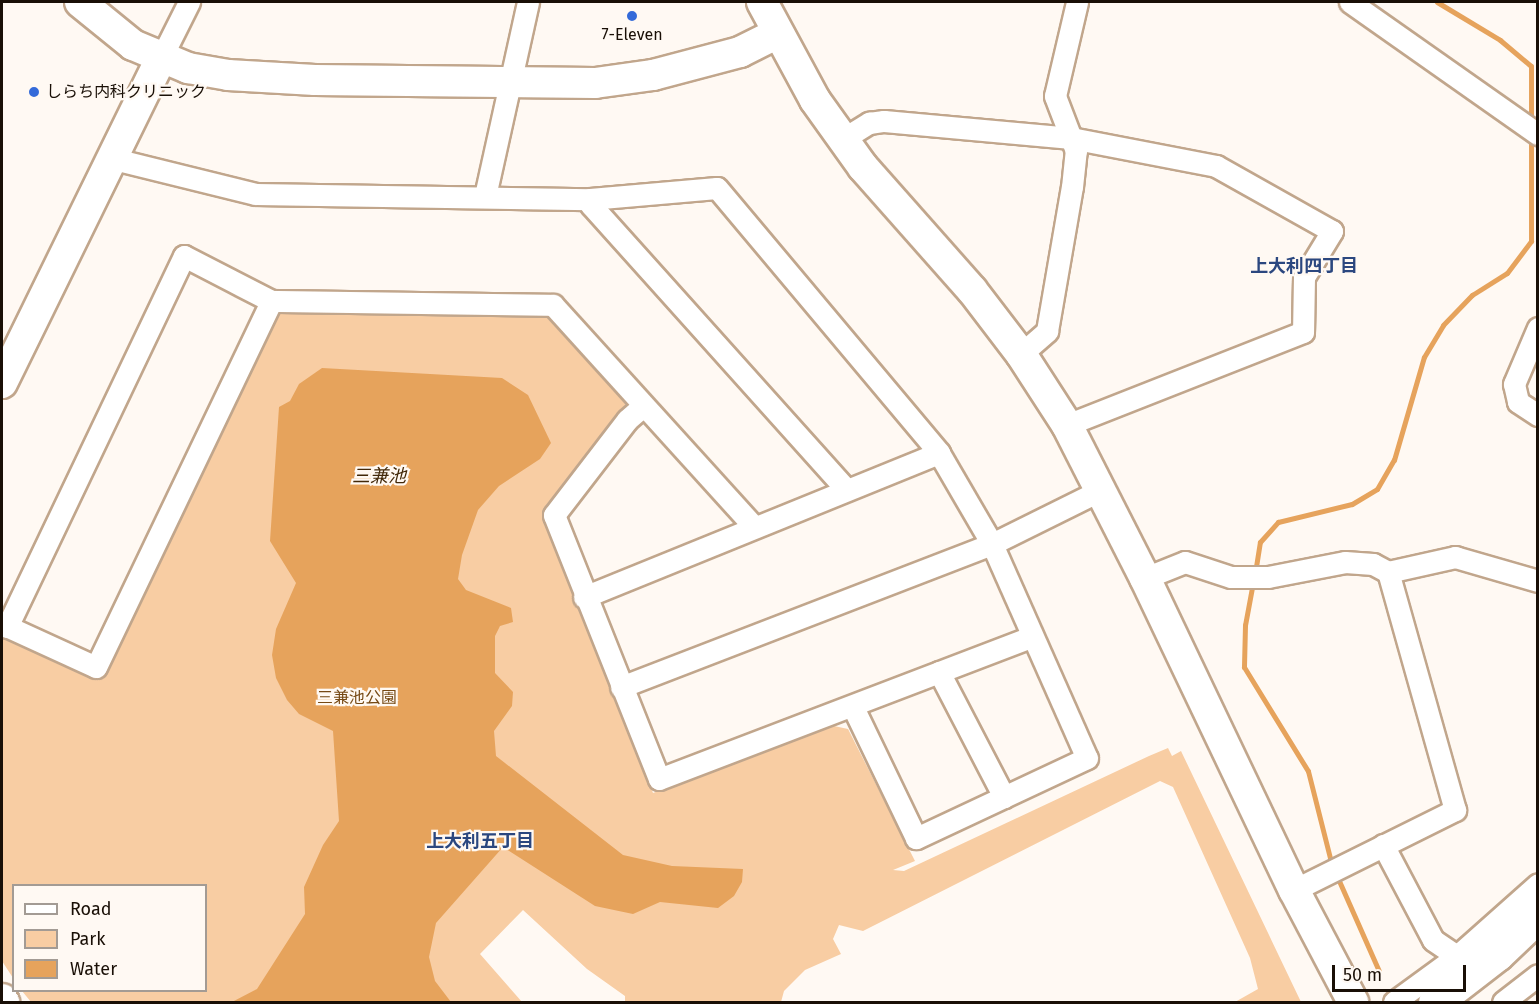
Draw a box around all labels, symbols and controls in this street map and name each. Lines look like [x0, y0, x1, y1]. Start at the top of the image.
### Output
marker: 7-Eleven [625, 9, 639, 23]
place label: 7-Eleven [601, 25, 663, 45]
place label: しらち内科クリニック [46, 82, 206, 102]
marker: しらち内科クリニック [27, 85, 41, 99]
district label: 上大利四丁目 [1250, 255, 1358, 277]
water label: 三兼池 [352, 465, 406, 487]
park label: 三兼池公園 [317, 688, 397, 708]
district label: 上大利五丁目 [426, 830, 534, 852]
legend [12, 884, 207, 992]
text: Road [70, 898, 112, 920]
text: Park [70, 928, 105, 950]
scale bar [1335, 953, 1468, 991]
text: Water [70, 958, 117, 980]
text: 50 m [1343, 964, 1382, 986]

